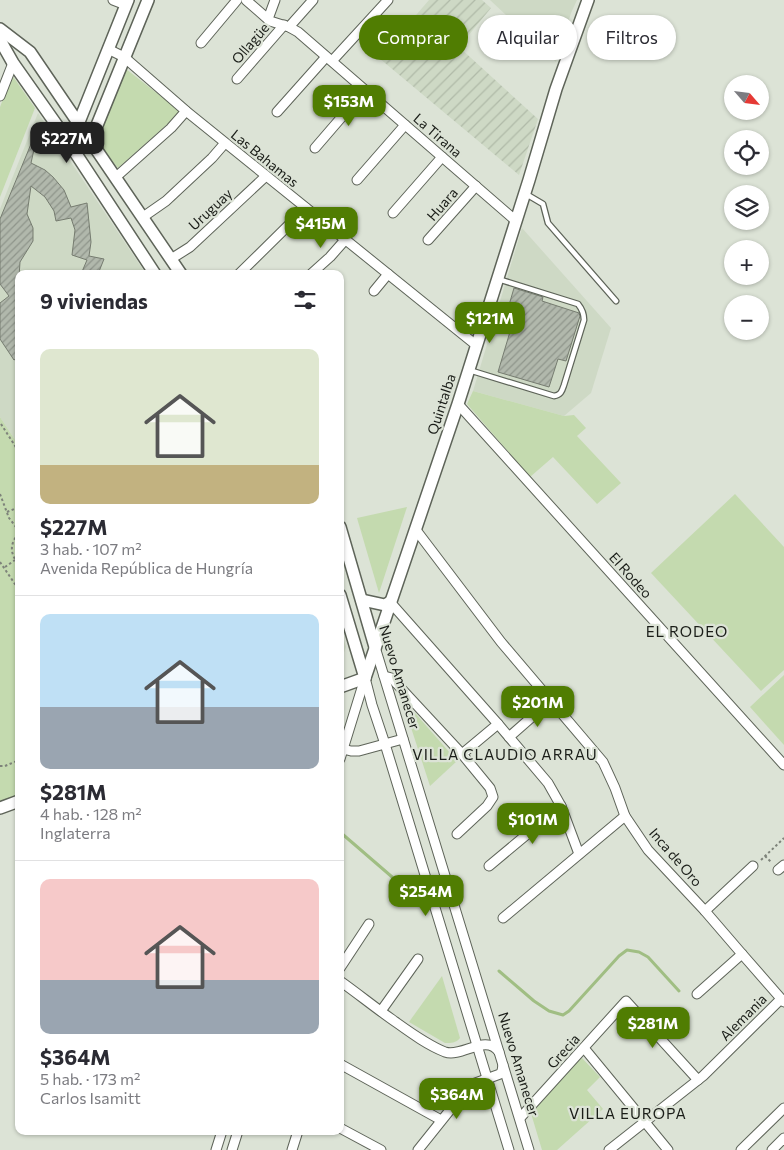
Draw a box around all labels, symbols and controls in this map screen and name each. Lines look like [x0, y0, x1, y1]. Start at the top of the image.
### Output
chip: Comprar [359, 15, 468, 60]
chip: Alquilar [478, 15, 577, 60]
chip: Filtros [587, 15, 676, 60]
street label: Ollagüe [228, 19, 272, 67]
north arrow [724, 75, 769, 120]
map controls [724, 75, 769, 340]
pin: $153M [314, 84, 384, 127]
text: $153M [324, 91, 374, 110]
street label: La Tirana [410, 109, 466, 161]
pin: $227M [32, 121, 102, 164]
street label: Las Bahamas [228, 126, 302, 190]
text: $227M [41, 128, 93, 147]
button: locate [724, 130, 769, 175]
street label: Huara [423, 184, 461, 224]
street label: Uruguay [185, 185, 235, 233]
button: layers [724, 185, 769, 230]
pin: $415M [286, 206, 356, 249]
text: $415M [296, 213, 346, 232]
button: + [724, 240, 769, 285]
icon: filters [291, 286, 319, 314]
text: 9 viviendas [40, 288, 148, 313]
button: − [724, 295, 769, 340]
pin: $121M [455, 302, 525, 344]
text: $121M [466, 308, 514, 327]
street label: Quintalba [423, 371, 459, 437]
icon: home [135, 381, 225, 471]
text: $227M [40, 514, 108, 539]
text: 3 hab. · 107 m² [40, 539, 142, 558]
street label: El Rodeo [606, 549, 656, 601]
text: Avenida República de Hungría [40, 558, 253, 577]
district label: EL RODEO [646, 622, 728, 640]
street label: Nuevo Amanecer [376, 623, 424, 732]
icon: home [135, 647, 225, 737]
pin: $201M [503, 686, 573, 728]
text: $201M [512, 692, 564, 711]
district label: VILLA CLAUDIO ARRAU [412, 745, 598, 763]
text: $281M [40, 779, 107, 804]
pin: $101M [498, 802, 568, 845]
text: 4 hab. · 128 m² [40, 804, 142, 823]
text: $101M [508, 809, 558, 828]
text: Inglaterra [40, 823, 111, 842]
street label: Inca de Oro [646, 824, 706, 890]
pin: $254M [391, 874, 461, 917]
text: $254M [400, 881, 452, 900]
icon: home [135, 912, 225, 1002]
street label: Alemania [716, 990, 770, 1044]
pin: $281M [618, 1006, 688, 1049]
street label: Nuevo Amanecer [495, 1010, 543, 1119]
text: $281M [628, 1013, 678, 1032]
street label: Grecia [543, 1030, 583, 1072]
text: $364M [40, 1044, 110, 1069]
text: 5 hab. · 173 m² [40, 1069, 140, 1088]
pin: $364M [422, 1078, 492, 1120]
text: $364M [430, 1084, 484, 1103]
text: Carlos Isamitt [40, 1088, 141, 1107]
district label: VILLA EUROPA [569, 1104, 687, 1122]

